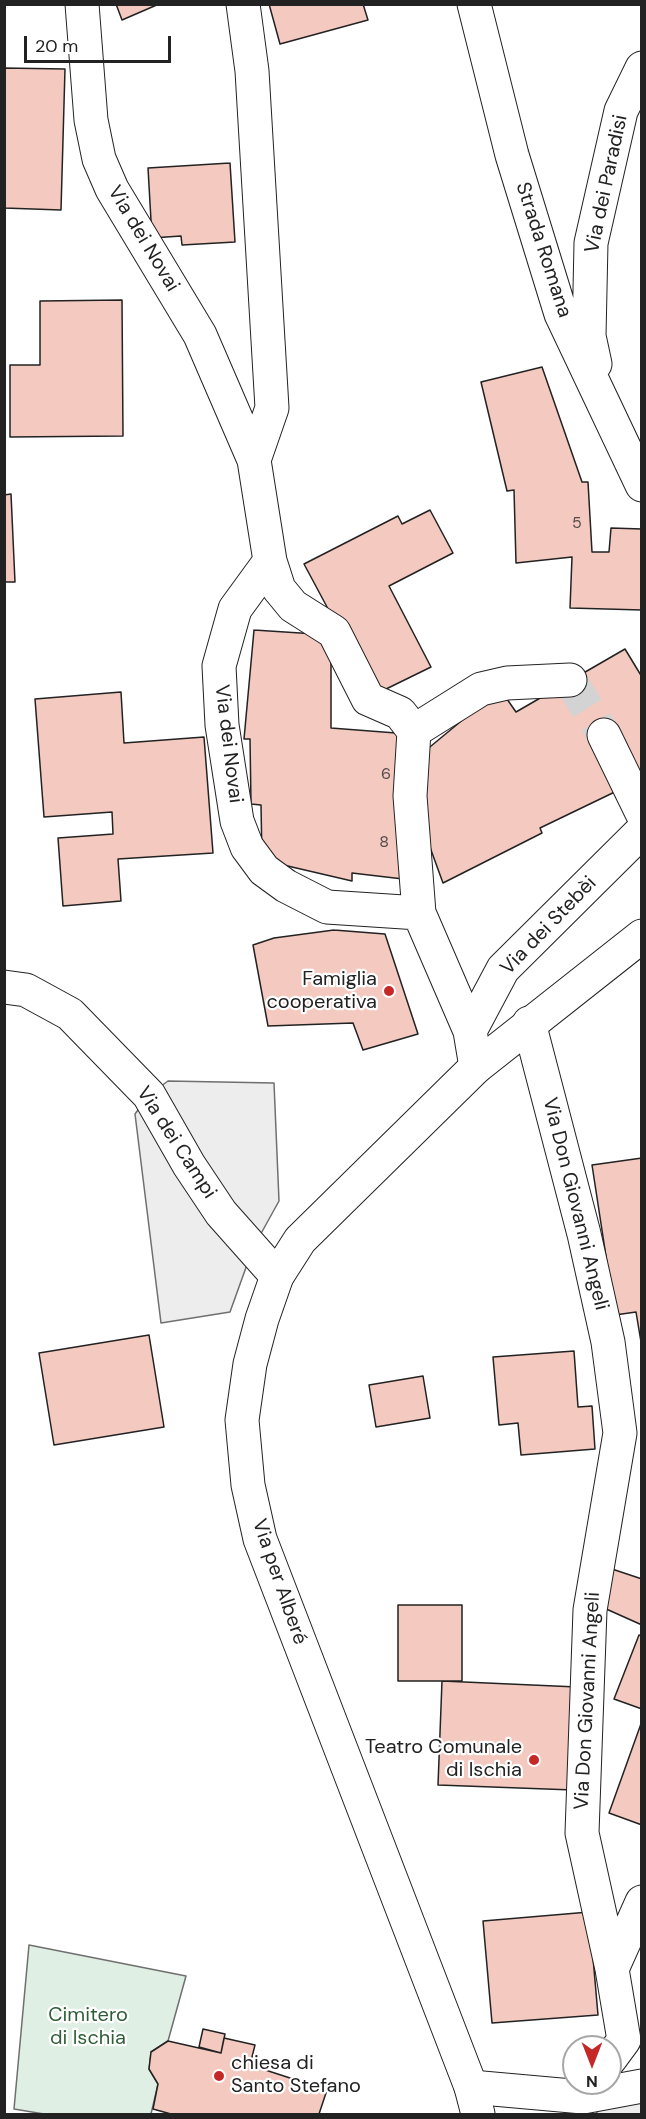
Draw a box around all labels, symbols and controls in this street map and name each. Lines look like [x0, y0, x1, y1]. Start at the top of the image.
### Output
scale bar [27, 24, 174, 62]
text: 20 m [35, 34, 78, 58]
street label: Via dei Paradisi [581, 113, 633, 255]
street label: Strada Romana [510, 179, 576, 321]
street label: Via dei Novai [102, 182, 184, 296]
house number: 5 [572, 514, 582, 534]
street label: Via dei Novai [209, 683, 247, 805]
house number: 6 [381, 765, 391, 785]
house number: 8 [379, 833, 389, 853]
street label: Via dei Stebèi [496, 872, 602, 980]
place label: Famiglia cooperativa [266, 968, 377, 1015]
marker: Famiglia cooperativa [382, 984, 396, 998]
street label: Via dei Campi [131, 1082, 221, 1204]
street label: Via Don Giovanni Angeli [537, 1095, 613, 1313]
street label: Via per Alberé [246, 1516, 312, 1648]
street label: Via Don Giovanni Angeli [570, 1591, 606, 1811]
place label: Teatro Comunale di Ischia [365, 1736, 522, 1783]
marker: Teatro Comunale di Ischia [527, 1753, 541, 1767]
park label: Cimitero di Ischia [48, 2004, 128, 2051]
north arrow [562, 2035, 622, 2095]
place label: chiesa di Santo Stefano [231, 2052, 361, 2099]
marker: chiesa di Santo Stefano [212, 2069, 226, 2083]
text: N [586, 2071, 598, 2092]

